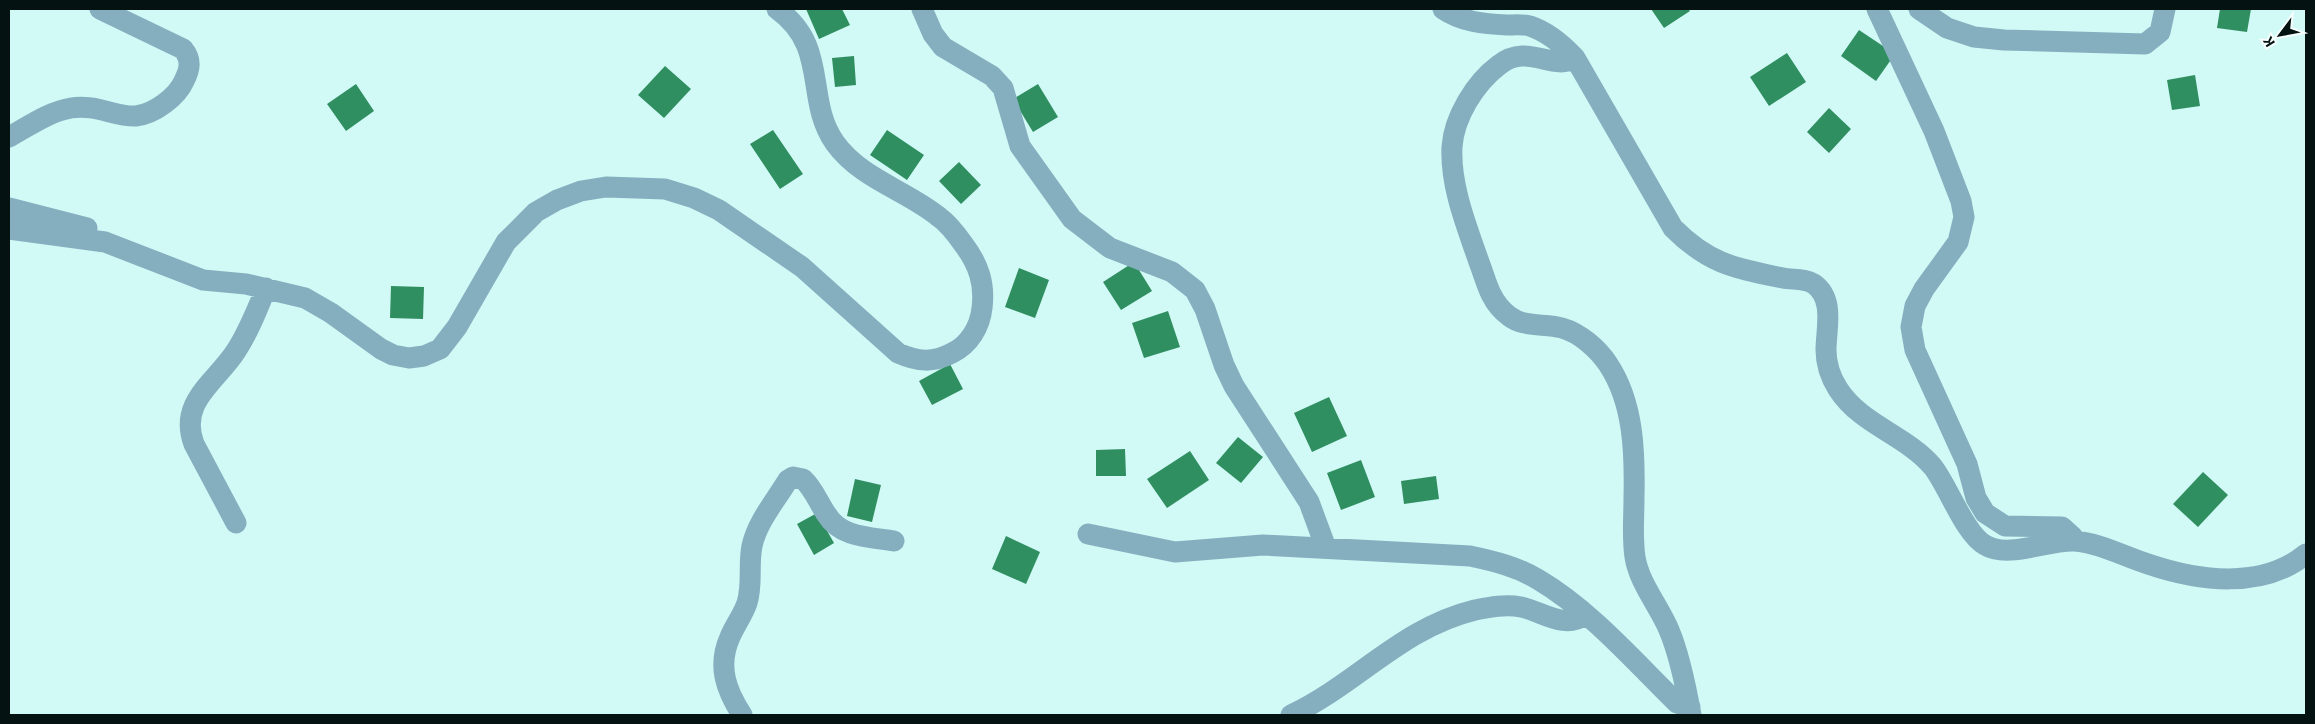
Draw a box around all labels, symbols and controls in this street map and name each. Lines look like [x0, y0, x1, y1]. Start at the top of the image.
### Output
north arrow [2255, 10, 2305, 60]
text: K [2259, 34, 2278, 50]

